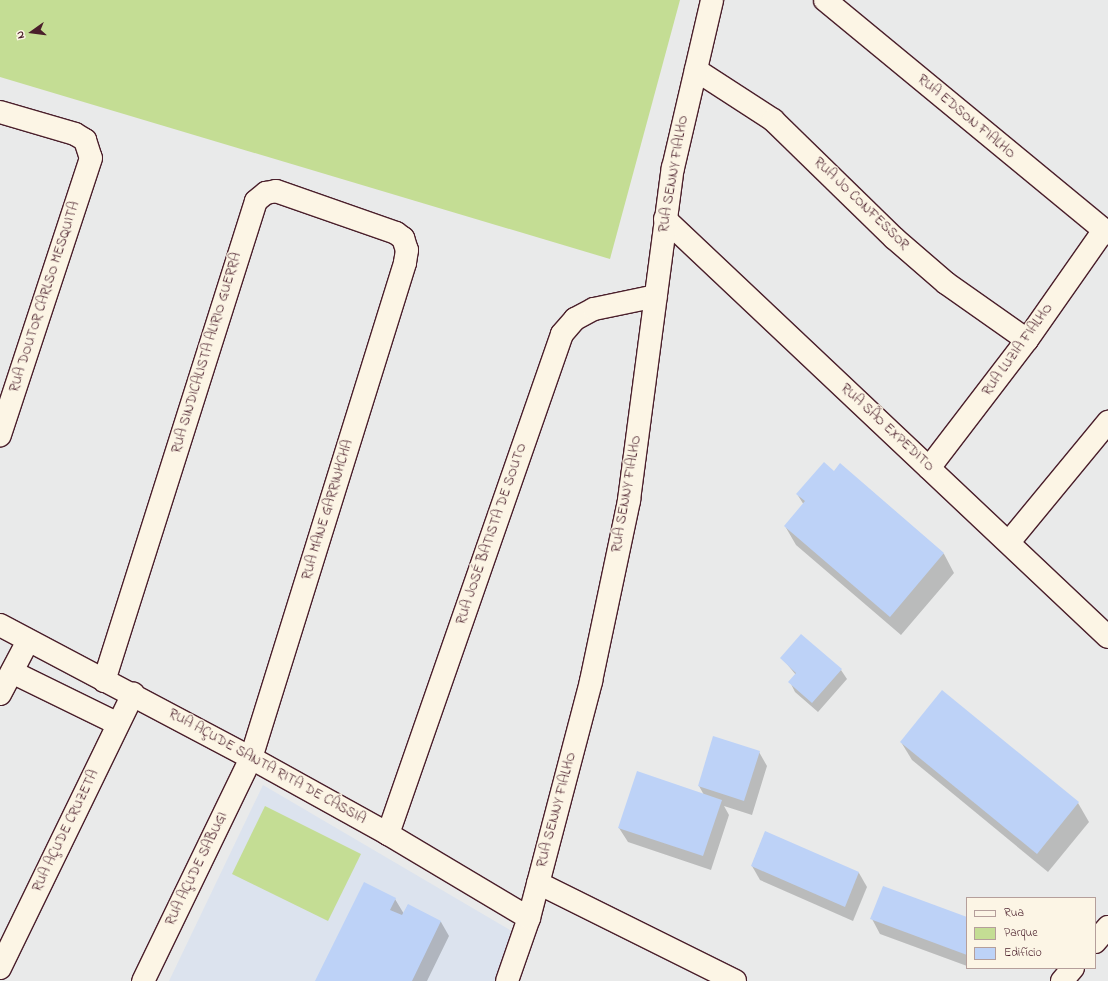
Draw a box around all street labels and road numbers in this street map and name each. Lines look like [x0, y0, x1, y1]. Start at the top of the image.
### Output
street label: RUA EDSON FIALHO [914, 71, 1018, 163]
street label: RUA SENNY FIALHO [655, 114, 693, 234]
street label: RUA JO CONFESSOR [810, 154, 912, 254]
street label: RUA DOUTOR CARLSO MESQUITA [6, 200, 84, 394]
street label: RUA SINDICALISTA ALIRIO GUERRA [168, 251, 246, 455]
street label: RUA LUZIA FIALHO [979, 301, 1057, 399]
street label: RUA SÃO EXPEDITO [837, 380, 937, 476]
street label: RUA SENNY FIALHO [608, 434, 646, 554]
street label: RUA MANE GARRINHCHA [299, 438, 357, 582]
street label: RUA JOSÉ BATISTA DE SOUTO [453, 441, 531, 627]
street label: RUA AÇUDE SANTA RITA DE CÁSSIA [165, 706, 369, 828]
street label: RUA SENNY FIALHO [534, 751, 580, 869]
street label: RUA AÇUDE CRUZETA [29, 767, 103, 895]
street label: RUA AÇUDE SABUGI [162, 810, 232, 928]

